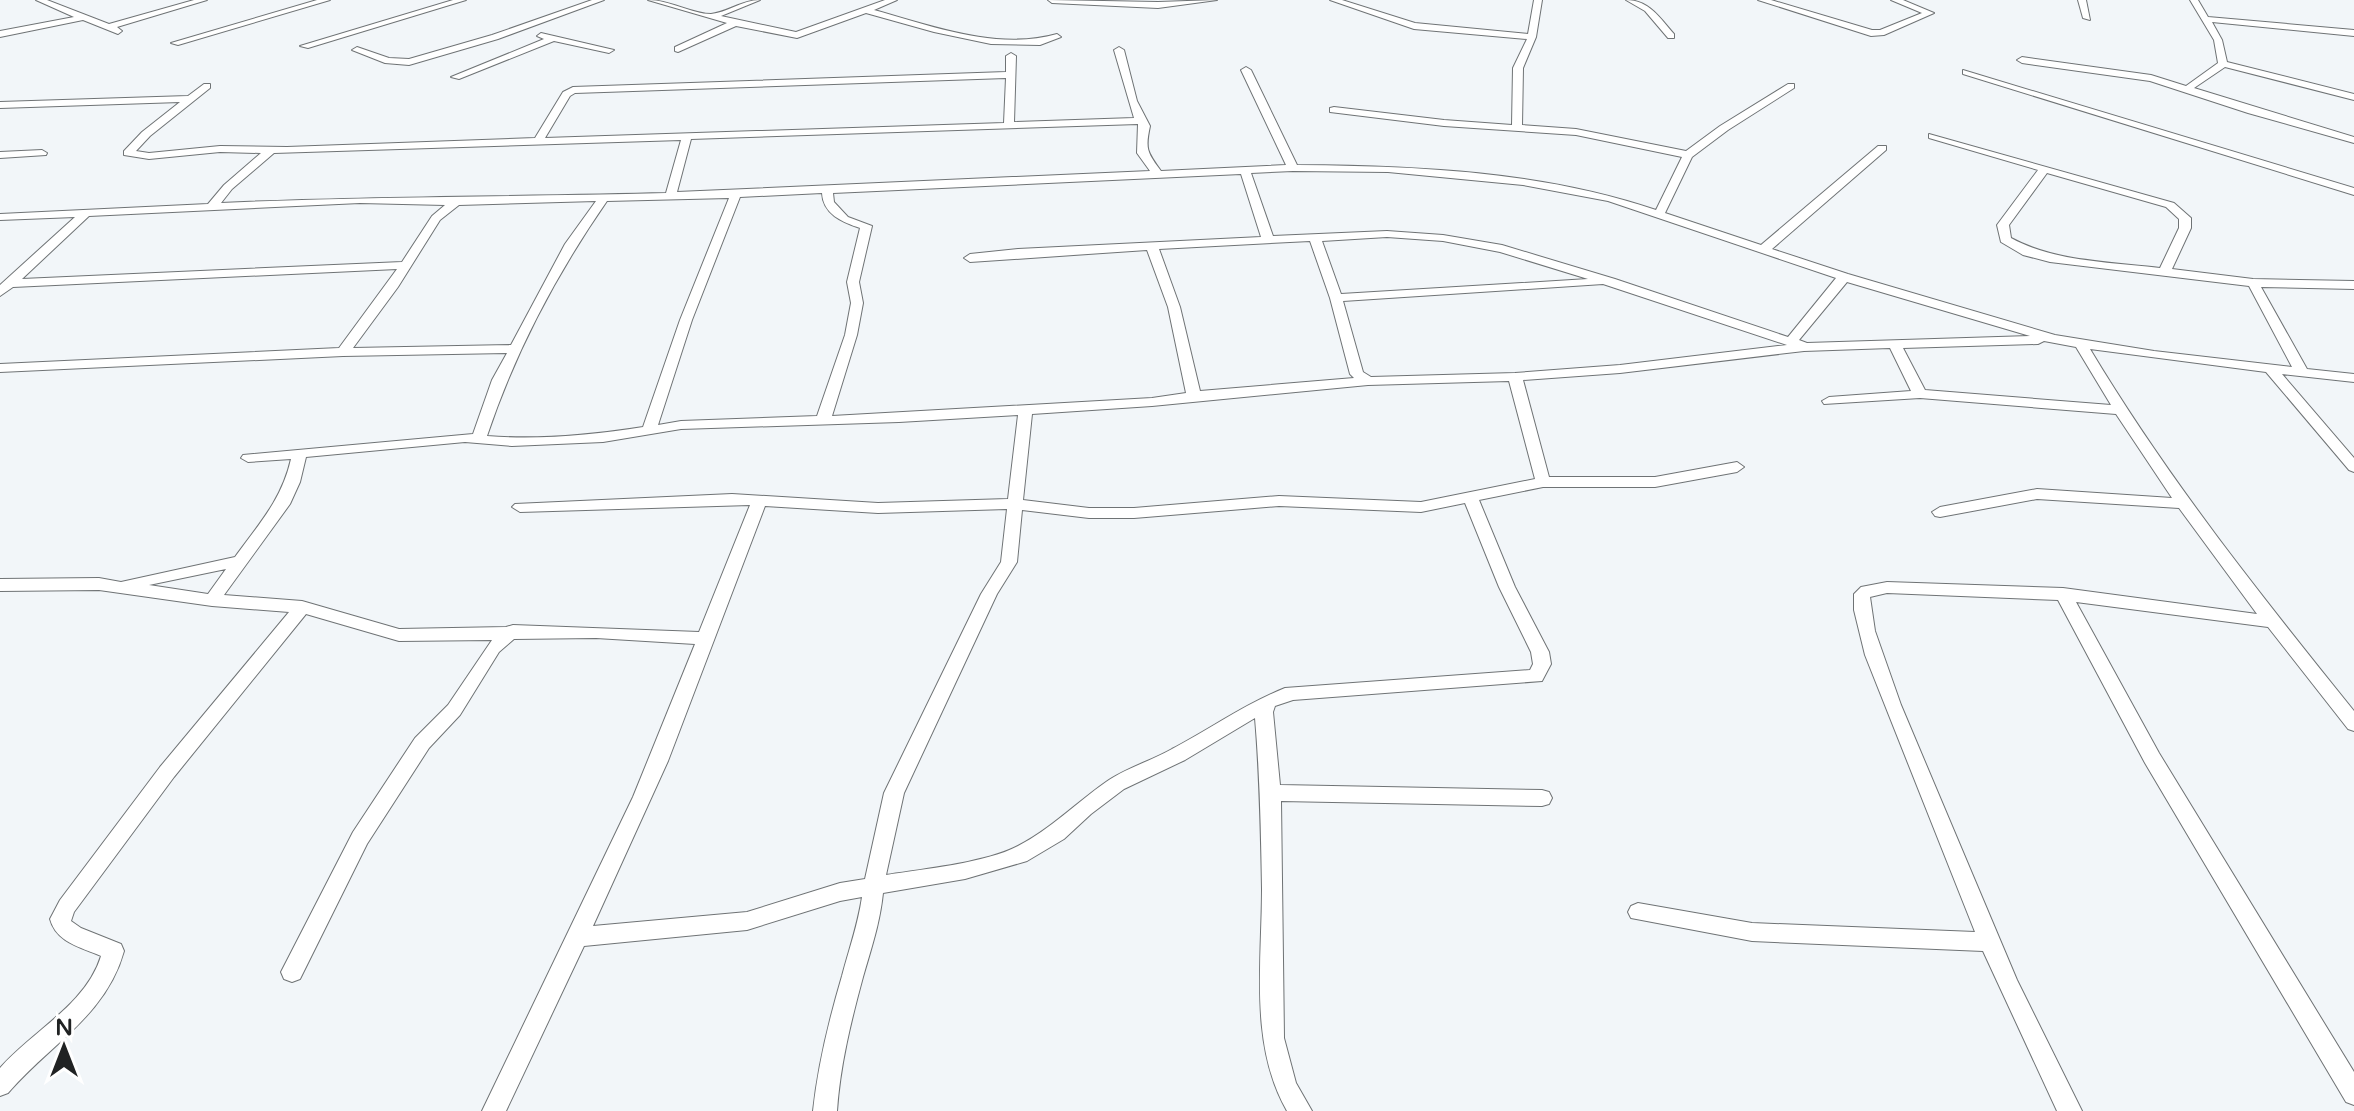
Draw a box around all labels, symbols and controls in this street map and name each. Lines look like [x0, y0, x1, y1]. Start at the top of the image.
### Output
north arrow [24, 1007, 104, 1087]
text: N [55, 1015, 73, 1041]

